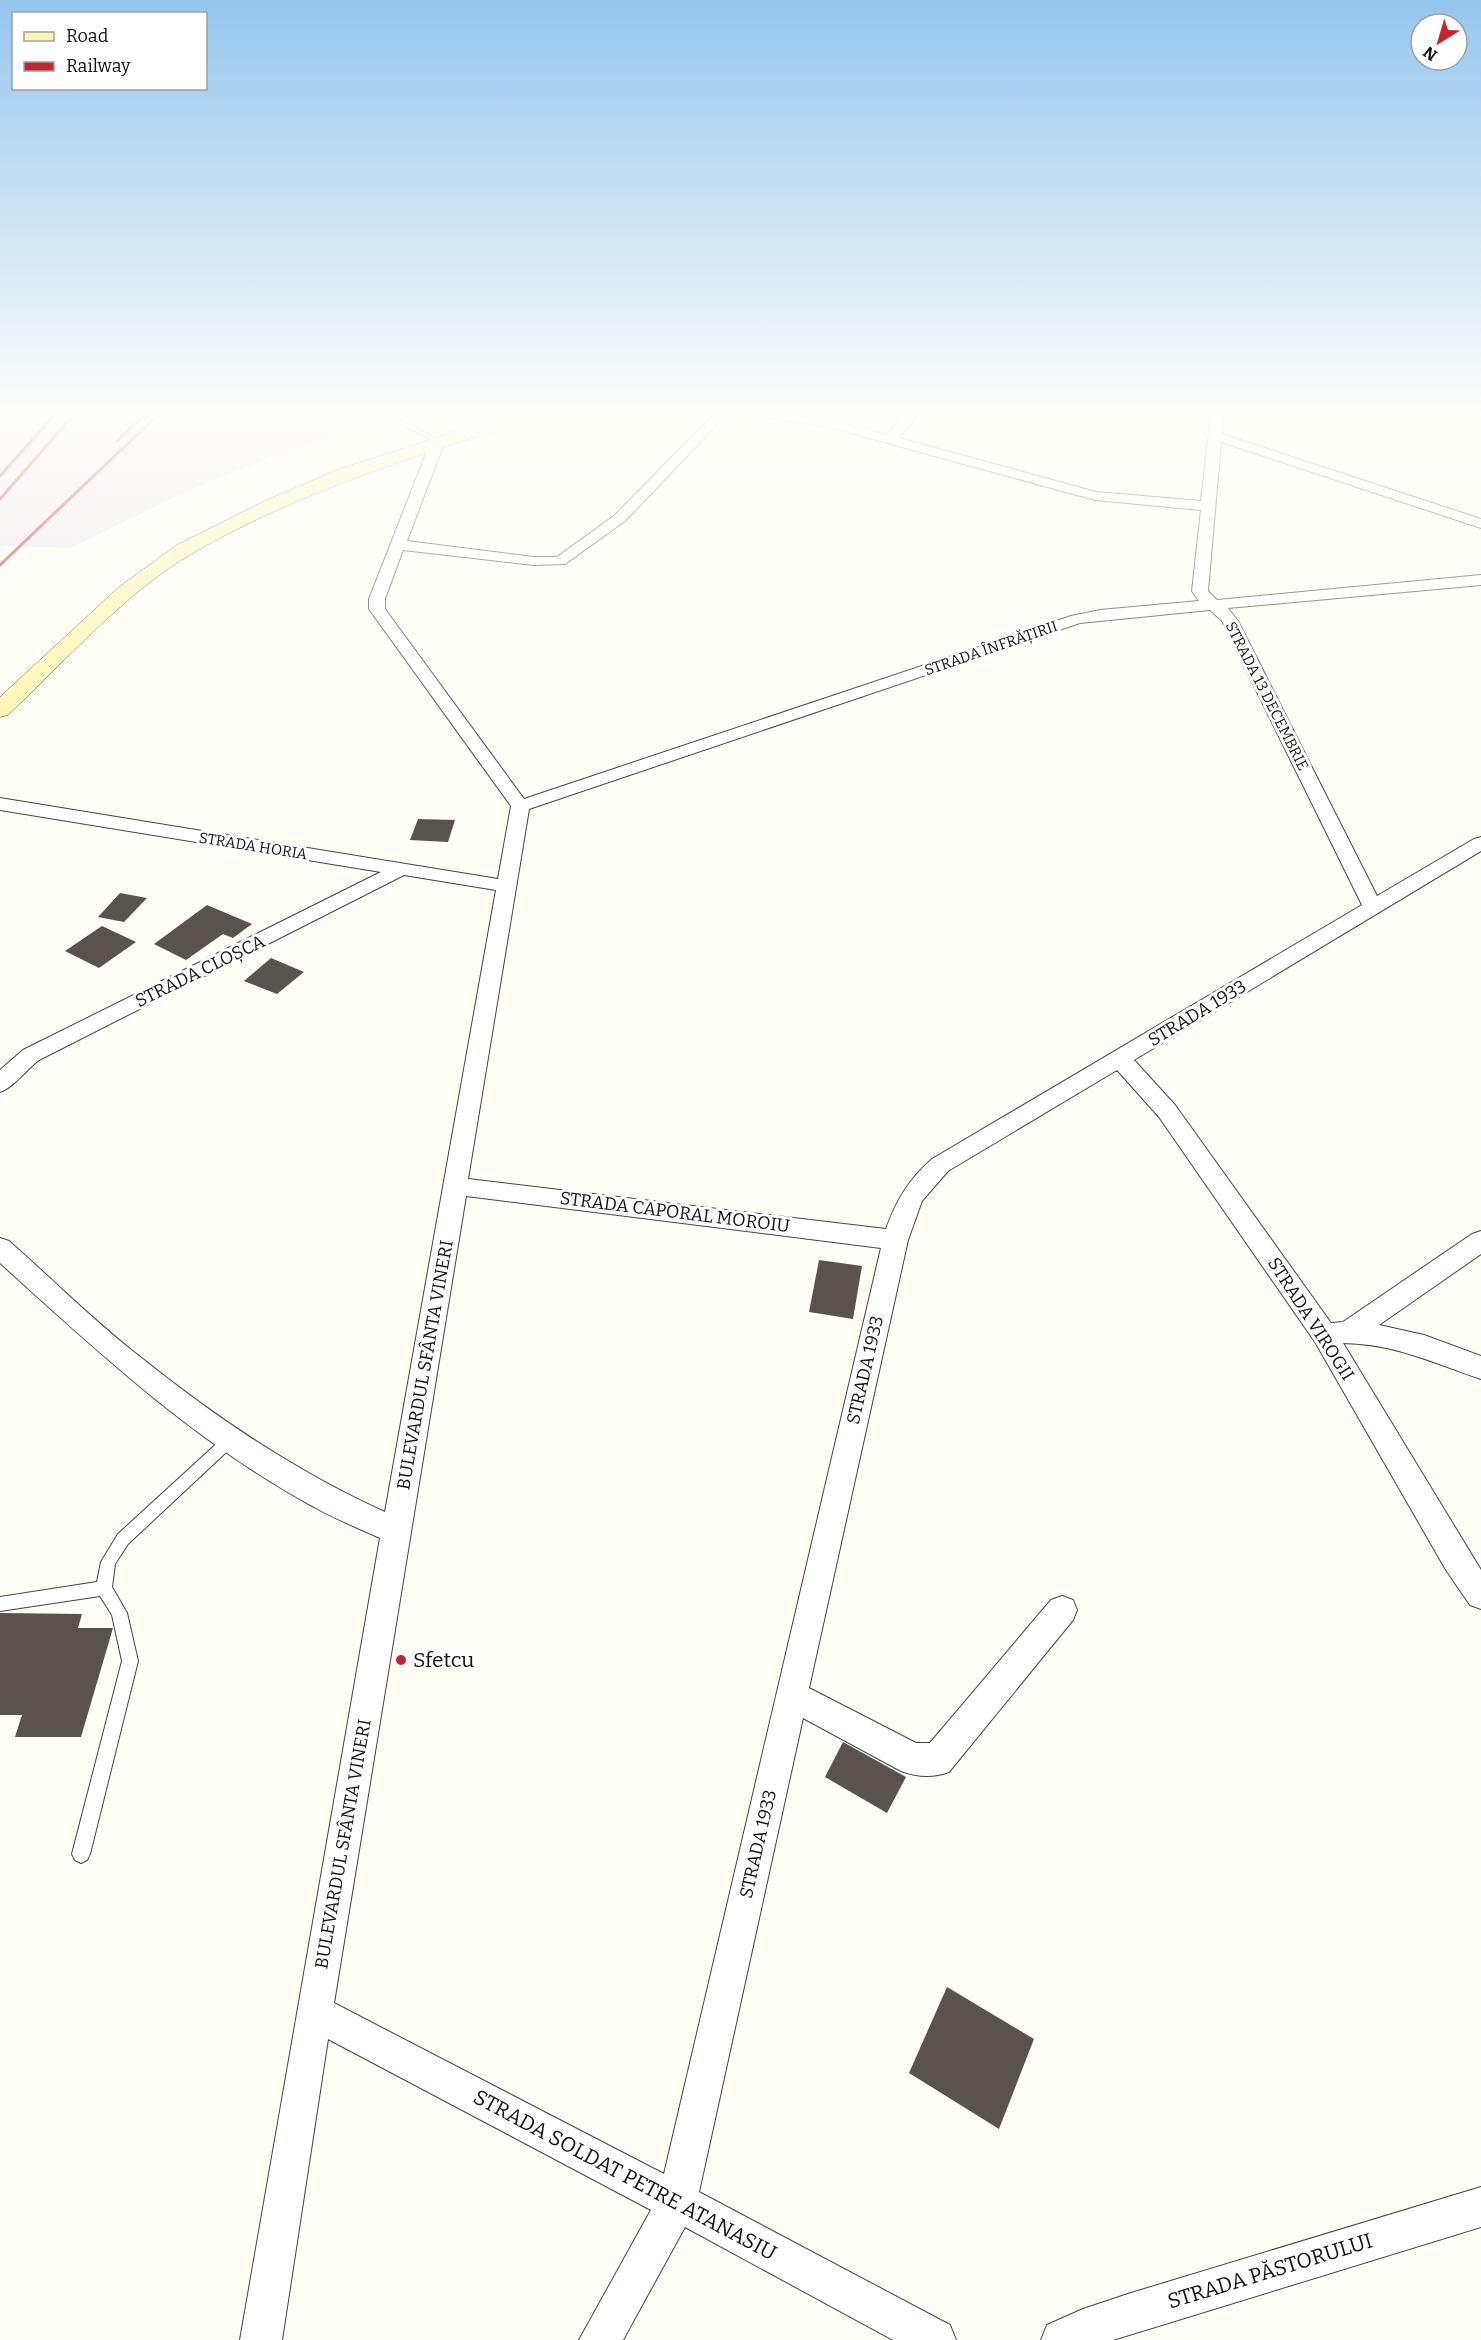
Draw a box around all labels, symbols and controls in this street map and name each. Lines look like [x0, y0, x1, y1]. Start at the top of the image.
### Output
legend [12, 12, 207, 90]
north arrow [1409, 12, 1469, 72]
text: Road [66, 25, 109, 47]
text: N [1420, 42, 1441, 65]
text: Railway [66, 55, 131, 77]
street label: STRADA ÎNFRĂȚIRII [922, 617, 1060, 680]
street label: STRADA 13 DECEMBRIE [1222, 619, 1312, 773]
street label: STRADA HORIA [198, 829, 309, 863]
street label: STRADA CLOȘCA [132, 930, 269, 1012]
street label: STRADA 1933 [1144, 975, 1250, 1051]
street label: STRADA CAPORAL MOROIU [559, 1187, 791, 1237]
street label: BULEVARDUL SFÂNTA VINERI [392, 1238, 458, 1492]
street label: STRADA VIROGII [1263, 1253, 1359, 1385]
street label: STRADA 1933 [842, 1314, 888, 1426]
place label: Sfetcu [413, 1647, 474, 1673]
marker: Sfetcu [394, 1653, 408, 1667]
street label: BULEVARDUL SFÂNTA VINERI [310, 1717, 376, 1971]
street label: STRADA 1933 [735, 1788, 781, 1900]
street label: STRADA SOLDAT PETRE ATANASIU [469, 2084, 781, 2266]
street label: STRADA PĂSTORULUI [1164, 2227, 1376, 2315]

